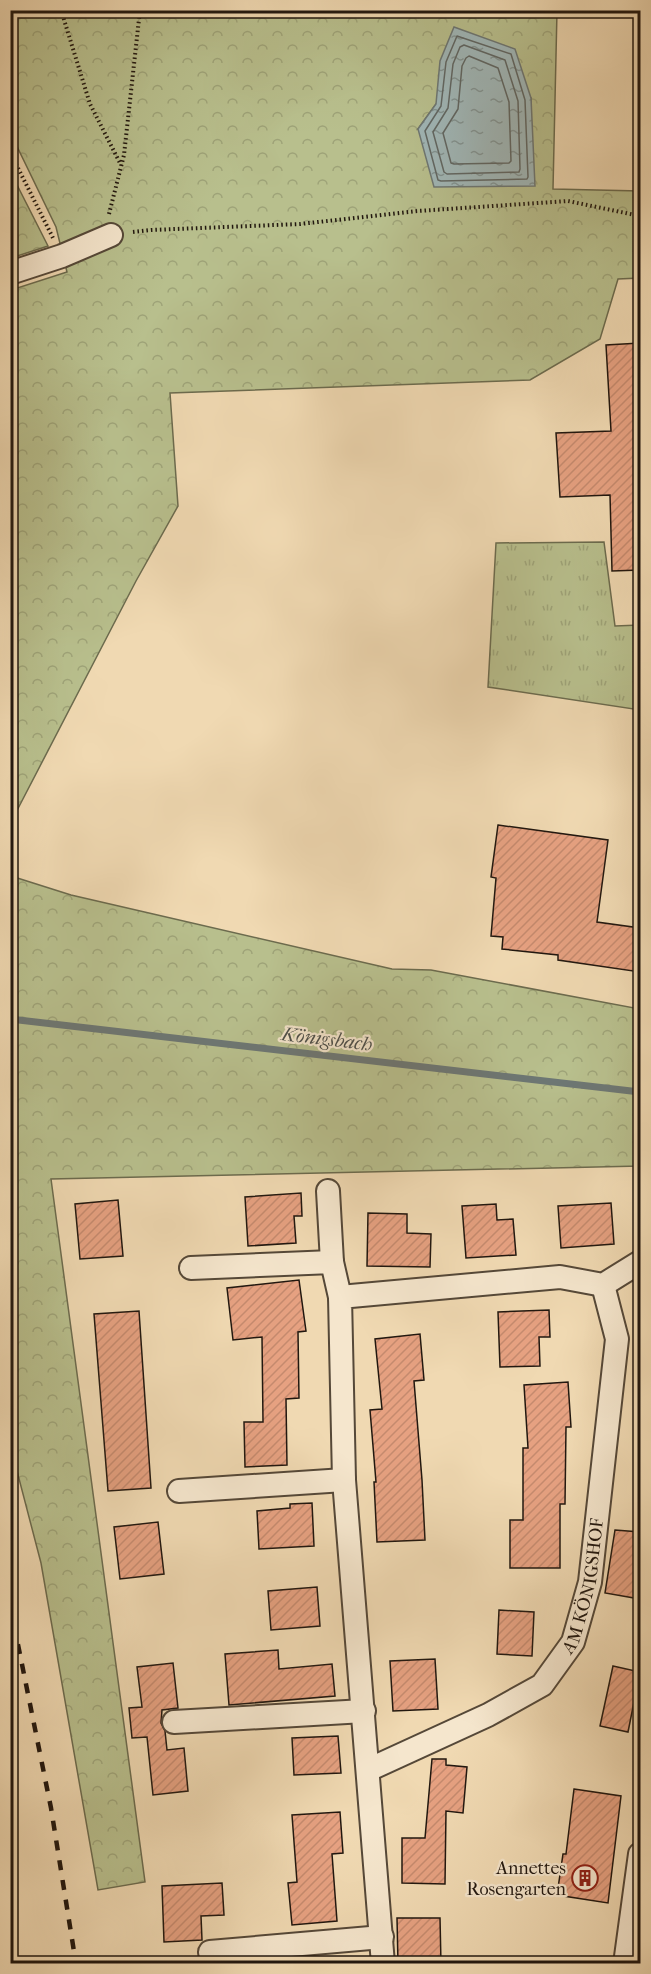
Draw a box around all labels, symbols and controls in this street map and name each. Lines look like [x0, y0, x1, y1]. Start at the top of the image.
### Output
water label: Königsbach [278, 1022, 374, 1056]
street label: AM KÖNIGSHOF [557, 1517, 608, 1659]
place label: Annettes Rosengarten [467, 1858, 567, 1900]
building icon: Annettes Rosengarten [570, 1863, 600, 1893]

